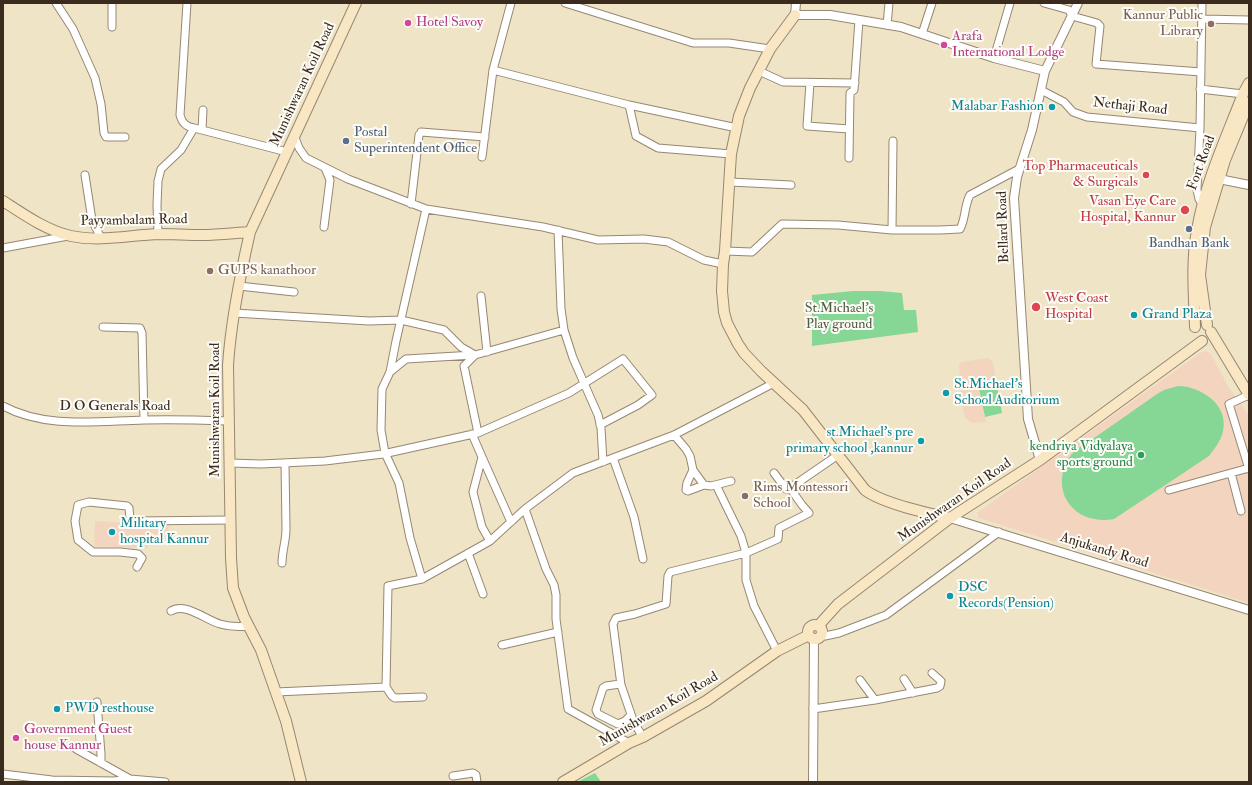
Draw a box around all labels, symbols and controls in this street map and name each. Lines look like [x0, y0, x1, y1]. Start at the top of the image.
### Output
place label: Kannur Public Library [1123, 8, 1203, 40]
place label: Hotel Savoy [416, 15, 483, 31]
marker: Hotel Savoy [403, 18, 413, 28]
marker: Kannur Public Library [1206, 19, 1216, 29]
street label: Munishwaran Koil Road [267, 20, 339, 150]
place label: Arafa International Lodge [952, 29, 1064, 62]
marker: Arafa International Lodge [939, 40, 949, 50]
street label: Nethaji Road [1092, 95, 1168, 119]
place label: Malabar Fashion [951, 99, 1044, 115]
marker: Malabar Fashion [1047, 102, 1057, 112]
place label: Postal Superintendent Office [354, 125, 477, 158]
street label: Fort Road [1184, 133, 1220, 193]
marker: Postal Superintendent Office [341, 136, 351, 146]
place label: Top Pharmaceuticals & Surgicals [1023, 159, 1138, 192]
marker: Top Pharmaceuticals & Surgicals [1141, 170, 1151, 180]
street label: Bellard Road [994, 191, 1014, 263]
place label: Vasan Eye Care Hospital, Kannur [1080, 194, 1176, 226]
marker: Vasan Eye Care Hospital, Kannur [1179, 204, 1191, 216]
street label: Payyambalam Road [80, 212, 188, 230]
marker: Bandhan Bank [1184, 224, 1194, 234]
place label: Bandhan Bank [1148, 236, 1230, 252]
place label: GUPS kanathoor [218, 263, 316, 279]
marker: GUPS kanathoor [205, 266, 215, 276]
place label: West Coast Hospital [1045, 291, 1108, 324]
park label: St.Michael's Play ground [805, 301, 873, 334]
marker: West Coast Hospital [1030, 301, 1042, 313]
place label: Grand Plaza [1142, 307, 1212, 323]
marker: Grand Plaza [1129, 310, 1139, 320]
street label: Munishwaran Koil Road [208, 343, 224, 477]
place label: St.Michael's School Auditorium [954, 377, 1060, 410]
marker: St.Michael's School Auditorium [941, 388, 951, 398]
street label: D O Generals Road [60, 399, 170, 415]
place label: st.Michael's pre primary school ,kannur [786, 425, 913, 458]
marker: st.Michael's pre primary school ,kannur [916, 436, 926, 446]
place label: kendriya Vidyalaya sports ground [1030, 439, 1133, 472]
marker: kendriya Vidyalaya sports ground [1136, 450, 1146, 460]
street label: Munishwaran Koil Road [895, 455, 1015, 547]
place label: Rims Montessori School [753, 480, 848, 512]
marker: Rims Montessori School [740, 491, 750, 501]
place label: Military hospital Kannur [120, 516, 209, 548]
marker: Military hospital Kannur [107, 527, 117, 537]
street label: Anjukandy Road [1058, 530, 1150, 572]
place label: DSC Records(Pension) [958, 580, 1054, 612]
marker: DSC Records(Pension) [945, 591, 955, 601]
street label: Munishwaran Koil Road [596, 669, 722, 751]
place label: PWD resthouse [65, 701, 154, 717]
marker: PWD resthouse [52, 704, 62, 714]
place label: Government Guest house Kannur [24, 722, 132, 754]
marker: Government Guest house Kannur [11, 733, 21, 743]

